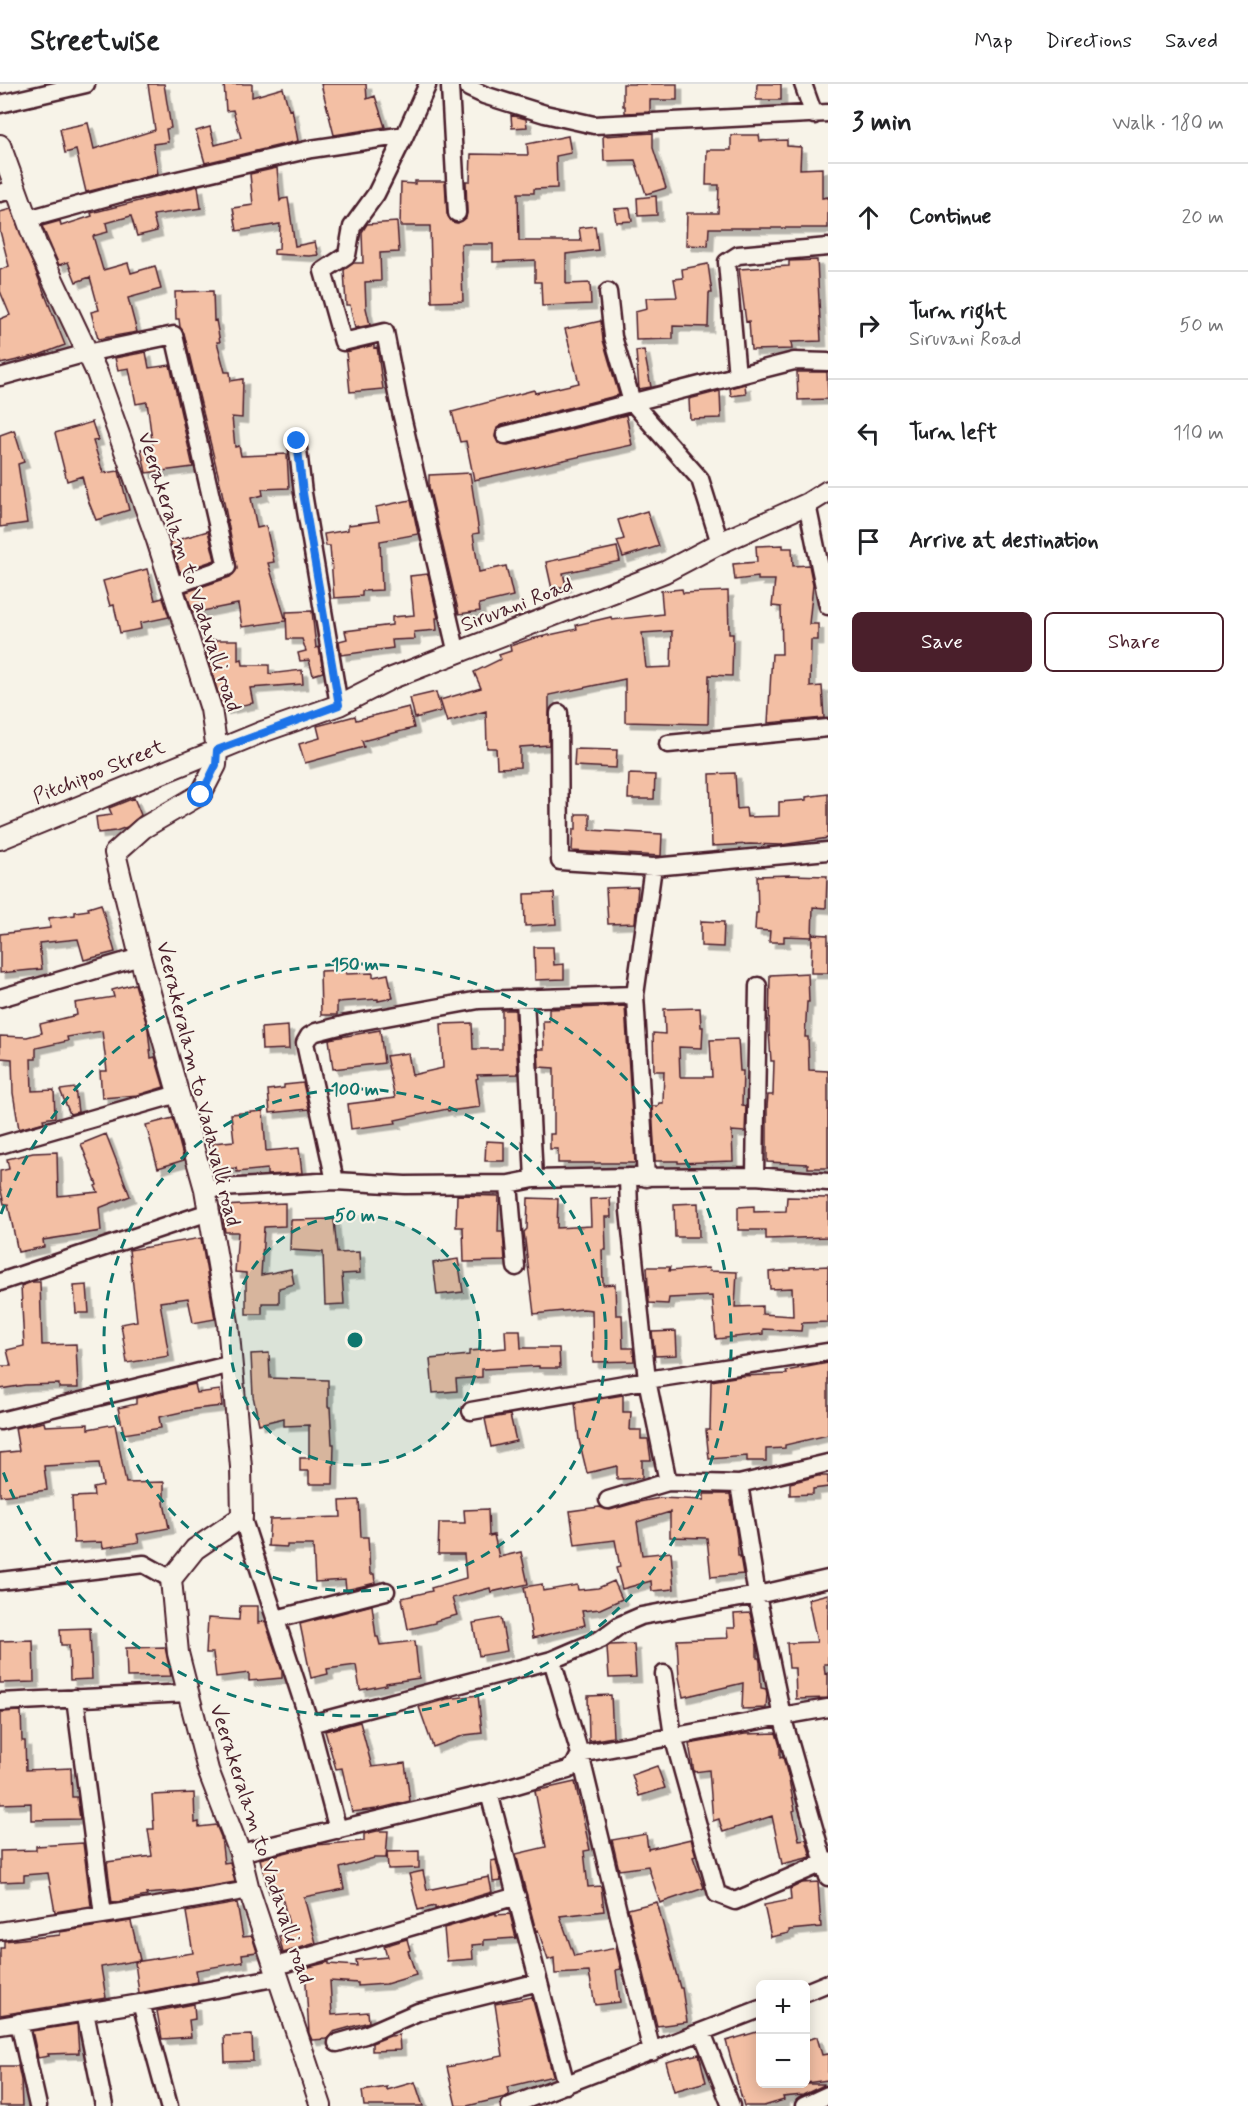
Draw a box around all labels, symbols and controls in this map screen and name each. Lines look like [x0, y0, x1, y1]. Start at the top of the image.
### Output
text: Streetwise [30, 23, 160, 60]
text: Map [974, 27, 1013, 55]
text: Directions [1046, 27, 1132, 55]
text: Saved [1165, 27, 1218, 55]
text: 3 min [852, 106, 912, 140]
text: Walk · 180 m [1112, 110, 1224, 137]
icon: ahead [852, 201, 885, 234]
text: Continue [909, 203, 991, 231]
text: 20 m [1181, 204, 1224, 231]
text: Turn right [909, 298, 1007, 326]
icon: right [852, 309, 885, 342]
text: 50 m [1179, 312, 1224, 339]
text: Siruvani Road [909, 326, 1022, 353]
icon: left [852, 417, 885, 450]
text: Turn left [909, 419, 997, 447]
text: 110 m [1173, 420, 1224, 447]
route end [283, 427, 309, 453]
street label: Veerakeralam to Vadavalli road [130, 429, 248, 715]
icon: arrive [852, 525, 885, 558]
text: Arrive at destination [909, 527, 1099, 555]
street label: Siruvani Road [457, 571, 577, 639]
button: Save [852, 612, 1032, 672]
button: Share [1044, 612, 1224, 672]
street label: Pitchipoo Street [29, 733, 170, 811]
route start [187, 781, 213, 807]
street label: Veerakeralam to Vadavalli road [149, 939, 247, 1229]
text: 150 m [331, 953, 379, 977]
text: 100 m [331, 1078, 379, 1102]
text: 50 m [335, 1204, 375, 1228]
centre of rings [345, 1330, 365, 1350]
street label: Veerakeralam to Vadavalli road [202, 1701, 320, 1987]
map controls [756, 1980, 810, 2088]
button: + [756, 1980, 810, 2034]
button: − [756, 2034, 810, 2088]

